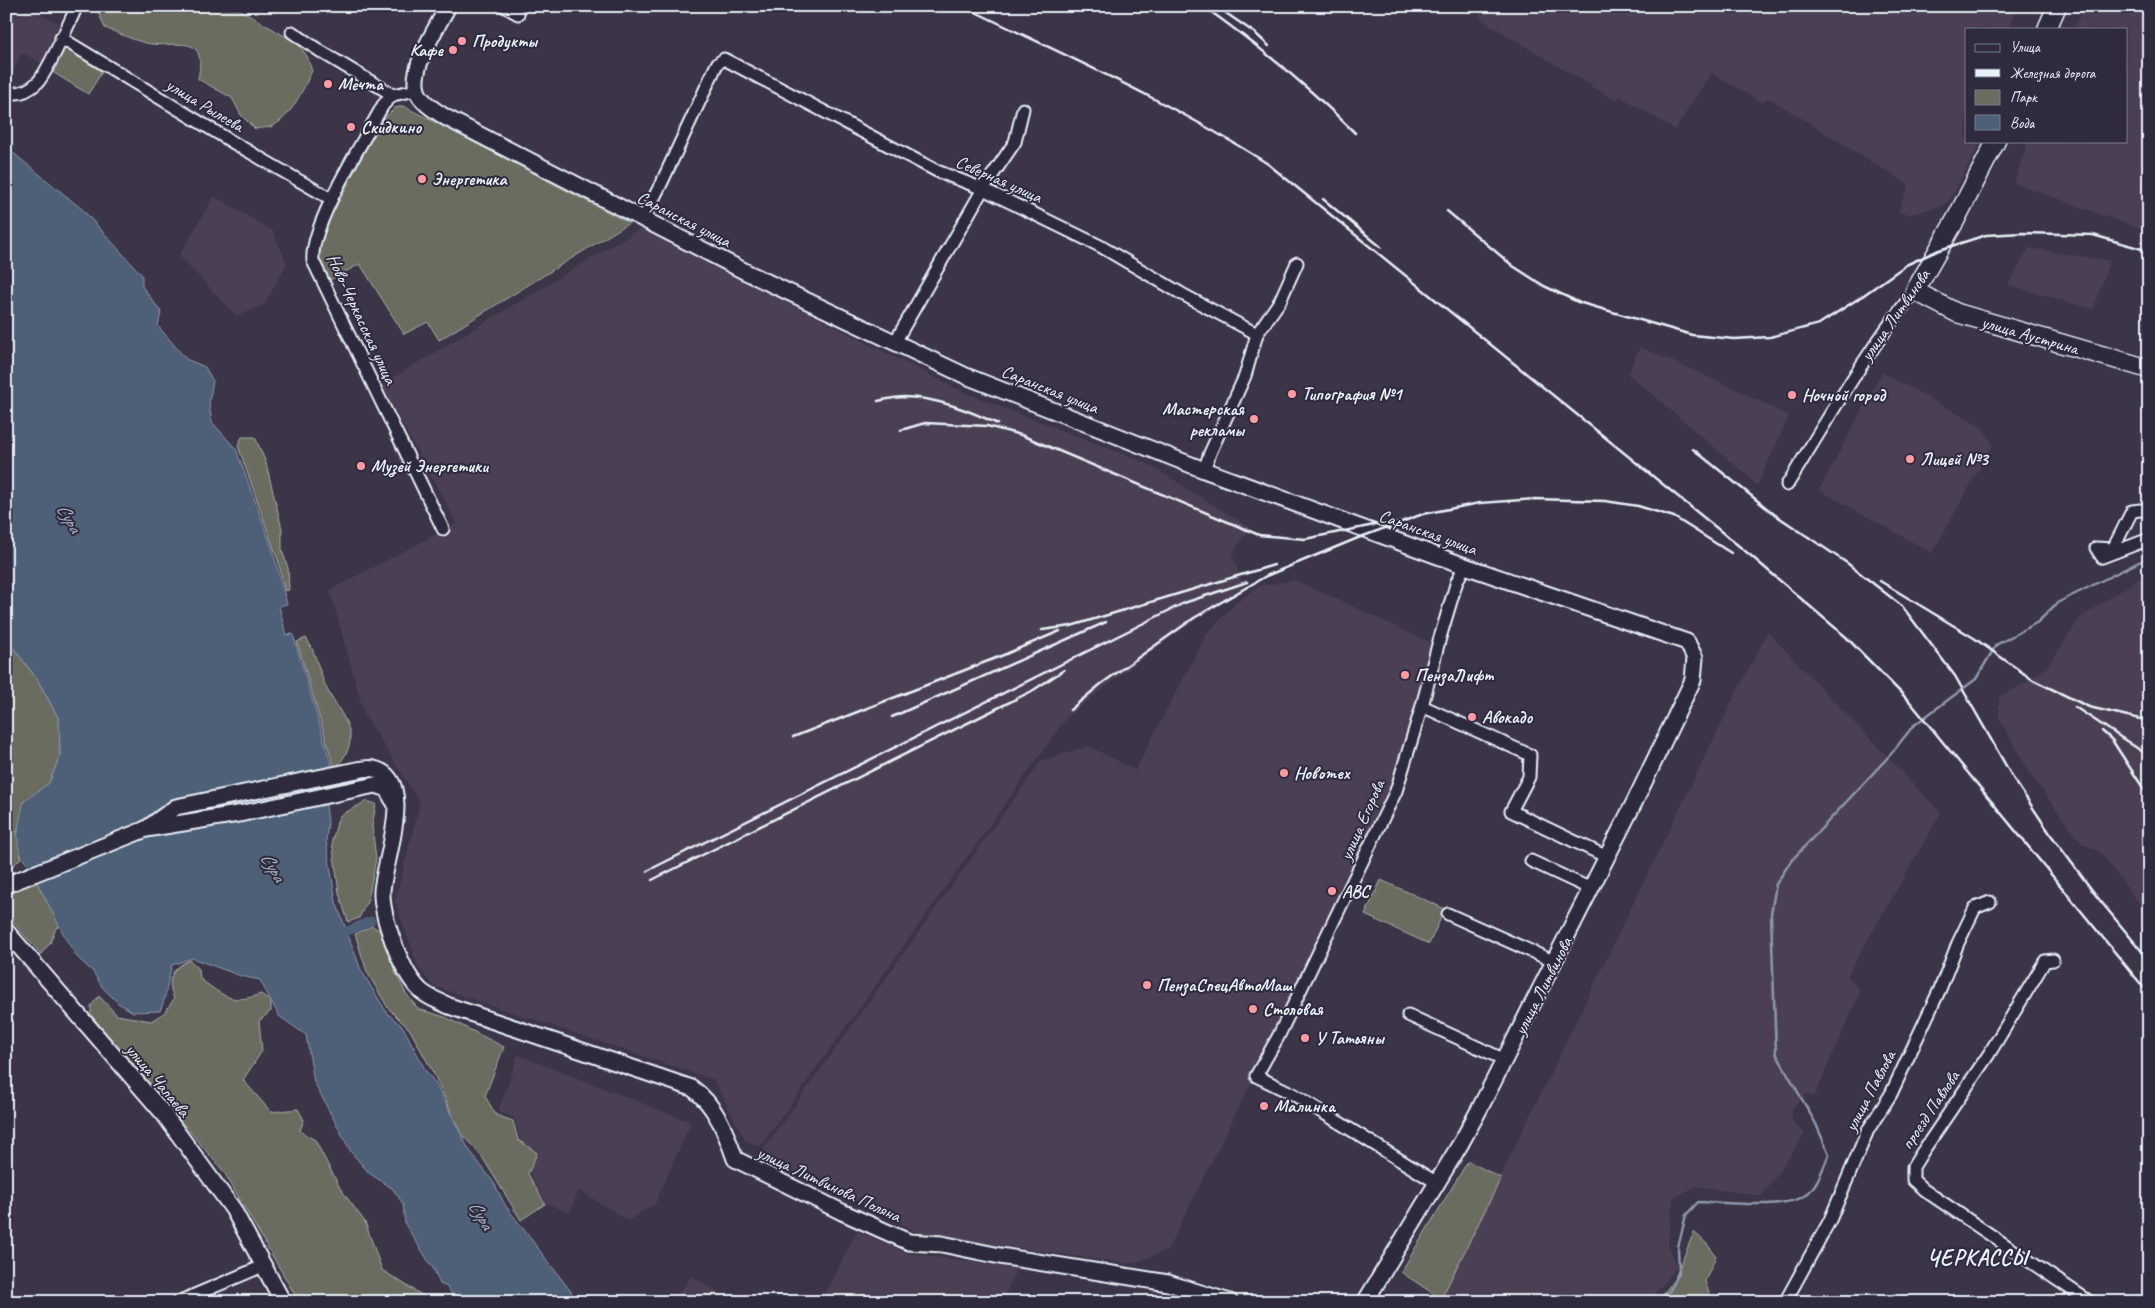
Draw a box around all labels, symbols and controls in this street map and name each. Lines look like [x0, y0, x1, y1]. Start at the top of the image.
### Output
legend [1965, 28, 2128, 142]
place label: Продукты [472, 30, 539, 52]
marker: Продукты [456, 35, 468, 47]
text: Улица [2010, 38, 2041, 57]
place label: Кафе [410, 39, 445, 61]
marker: Кафе [447, 44, 459, 56]
text: Железная дорога [2010, 64, 2097, 83]
street label: улица Рылеева [161, 73, 249, 138]
place label: Мечта [338, 73, 384, 95]
marker: Мечта [322, 78, 334, 90]
text: Парк [2010, 88, 2038, 107]
text: Вода [2010, 114, 2035, 133]
place label: Скидкино [361, 116, 422, 138]
marker: Скидкино [345, 121, 357, 133]
street label: Северная улица [953, 150, 1047, 208]
place label: Энергетика [432, 168, 509, 190]
marker: Энергетика [416, 173, 428, 185]
street label: Саранская улица [633, 186, 736, 253]
street label: Ново-Черкасская улица [322, 250, 402, 389]
street label: улица Литвинова [1855, 264, 1935, 366]
street label: улица Аустрина [1978, 310, 2082, 360]
street label: Саранская улица [998, 360, 1103, 419]
place label: Типография №1 [1302, 383, 1404, 405]
place label: Ночной город [1802, 384, 1886, 406]
marker: Типография №1 [1286, 388, 1298, 400]
marker: Ночной город [1786, 389, 1798, 401]
place label: Мастерская рекламы [1162, 398, 1246, 441]
marker: Мастерская рекламы [1248, 413, 1260, 425]
place label: Лицей №3 [1920, 448, 1990, 470]
marker: Лицей №3 [1904, 453, 1916, 465]
place label: Музей Энергетики [371, 455, 489, 478]
marker: Музей Энергетики [355, 460, 367, 472]
water label: Сура [51, 499, 88, 539]
street label: Саранская улица [1376, 504, 1481, 560]
place label: ПензаЛифт [1415, 664, 1494, 687]
marker: ПензаЛифт [1399, 669, 1411, 681]
place label: Авокадо [1482, 706, 1533, 728]
marker: Авокадо [1466, 711, 1478, 723]
place label: Новотех [1294, 762, 1351, 784]
marker: Новотех [1278, 767, 1290, 779]
street label: улица Егорова [1334, 775, 1390, 864]
water label: Сура [255, 848, 292, 888]
place label: ABC [1342, 880, 1372, 902]
marker: ABC [1326, 885, 1338, 897]
street label: улица Литвинова [1508, 932, 1578, 1040]
place label: ПензаСпецАвтоМаш [1157, 974, 1293, 997]
marker: ПензаСпецАвтоМаш [1141, 979, 1153, 991]
place label: Столовая [1263, 998, 1324, 1020]
marker: Столовая [1247, 1003, 1259, 1015]
place label: У Татьяны [1315, 1027, 1386, 1049]
marker: У Татьяны [1299, 1032, 1311, 1044]
street label: улица Чапаева [120, 1038, 196, 1122]
street label: улица Павлова [1839, 1045, 1901, 1136]
street label: проезд Павлова [1896, 1065, 1965, 1153]
place label: Малинка [1274, 1095, 1337, 1117]
marker: Малинка [1258, 1100, 1270, 1112]
street label: улица Литвинова Поляна [753, 1141, 905, 1227]
water label: Сура [463, 1196, 500, 1236]
district label: ЧЕРКАССЫ [1927, 1244, 2031, 1272]

